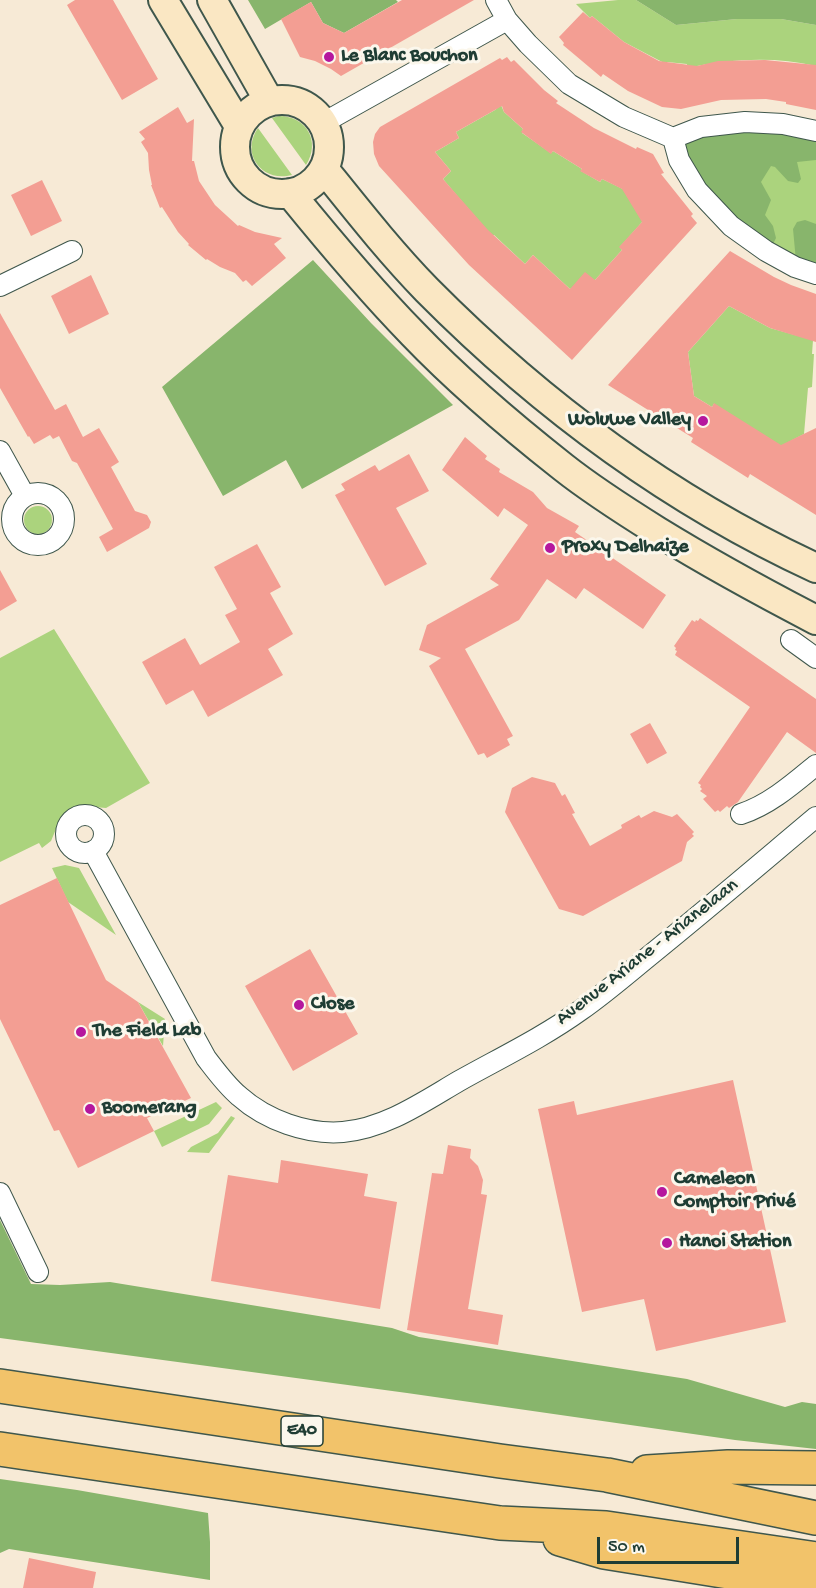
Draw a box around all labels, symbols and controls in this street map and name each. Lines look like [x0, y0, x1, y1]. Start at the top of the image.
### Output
place label: Le Blanc Bouchon [341, 45, 478, 69]
marker: Le Blanc Bouchon [322, 50, 336, 64]
place label: Woluwe Valley [568, 409, 691, 433]
marker: Woluwe Valley [696, 414, 710, 428]
place label: Proxy Delhaize [562, 536, 689, 560]
marker: Proxy Delhaize [543, 541, 557, 555]
street label: Avenue Ariane - Arianelaan [552, 874, 744, 1032]
place label: Close [311, 993, 354, 1017]
marker: Close [292, 998, 306, 1012]
place label: The Field Lab [93, 1020, 201, 1044]
marker: The Field Lab [74, 1025, 88, 1039]
place label: Boomerang [102, 1097, 197, 1121]
marker: Boomerang [83, 1102, 97, 1116]
place label: Cameleon Comptoir Privé [674, 1168, 796, 1215]
marker: Cameleon Comptoir Privé [655, 1185, 669, 1199]
place label: Hanoi Station [679, 1231, 791, 1255]
marker: Hanoi Station [660, 1236, 674, 1250]
road number: E40 [281, 1416, 323, 1446]
scale bar [600, 1525, 742, 1563]
text: 50 m [608, 1537, 645, 1558]

